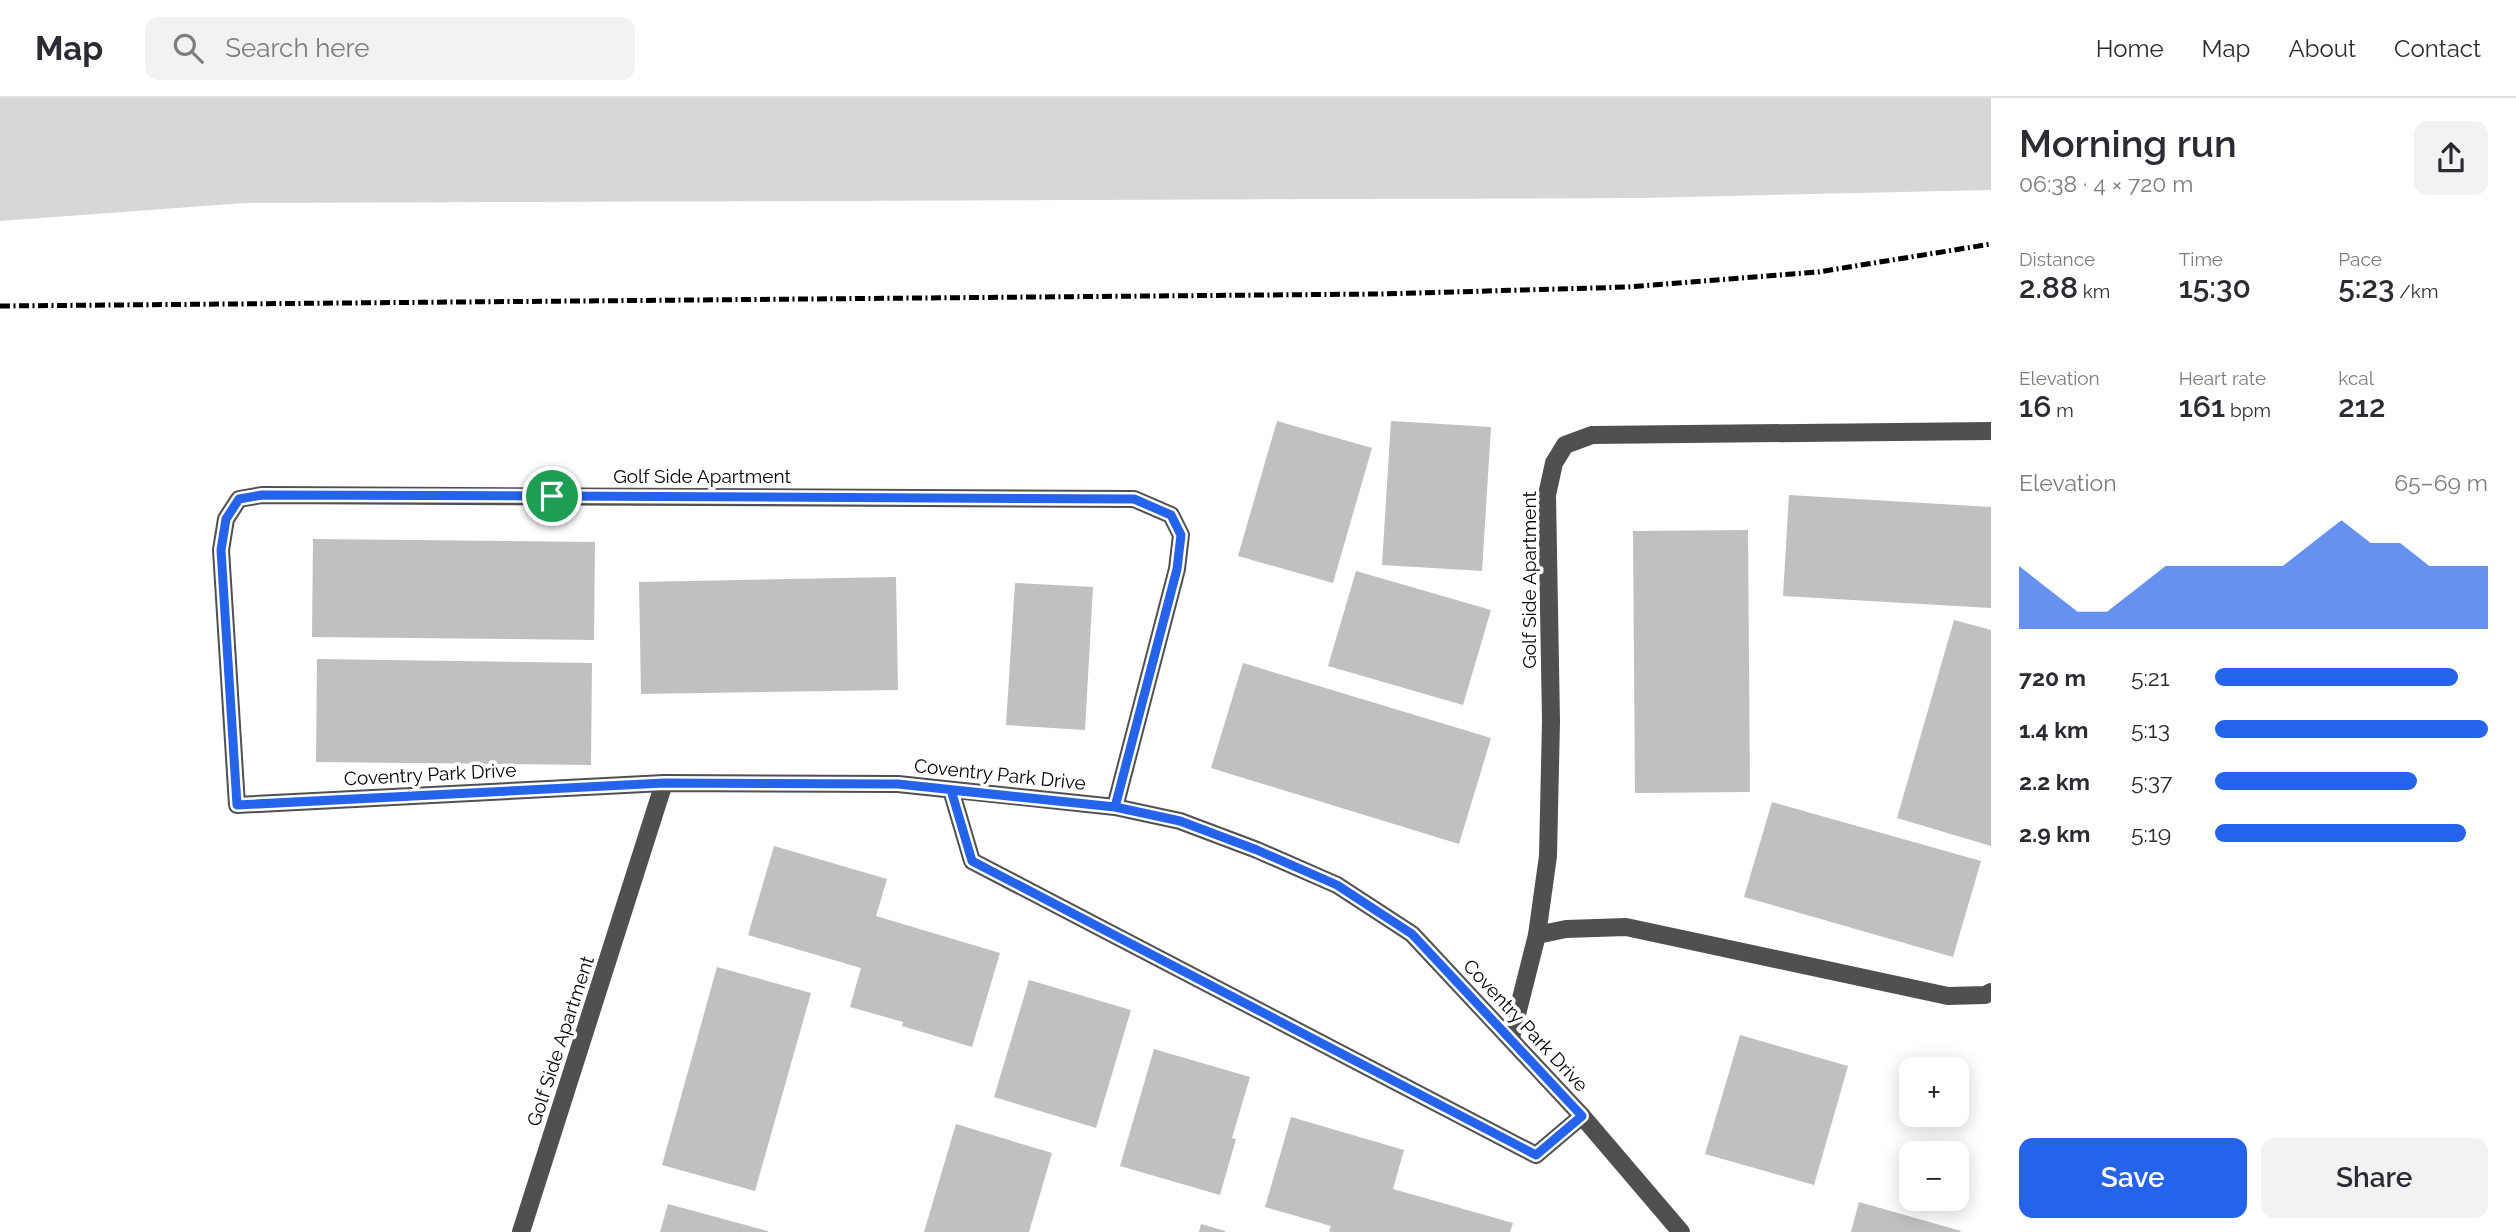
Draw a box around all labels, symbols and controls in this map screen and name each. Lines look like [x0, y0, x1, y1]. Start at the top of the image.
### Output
search box [145, 17, 635, 80]
text: Map [35, 29, 103, 68]
icon: search [169, 29, 207, 67]
text: Search here [225, 33, 370, 63]
text: Home [2096, 34, 2164, 63]
text: Map [2202, 34, 2250, 63]
text: About [2288, 34, 2356, 63]
text: Contact [2394, 34, 2481, 63]
text: Morning run [2019, 121, 2237, 166]
button: share [2414, 121, 2488, 195]
text: 06:38 · 4 × 720 m [2019, 170, 2193, 197]
text: Distance [2019, 248, 2095, 270]
text: Time [2179, 248, 2223, 270]
text: Pace [2338, 248, 2382, 270]
text: 2.88 [2019, 270, 2078, 305]
text: 15:30 [2179, 270, 2251, 305]
text: 5:23 [2338, 270, 2395, 305]
text: km [2078, 280, 2110, 302]
text: /km [2395, 280, 2438, 302]
text: Elevation [2019, 367, 2100, 389]
text: Heart rate [2179, 367, 2266, 389]
text: kcal [2338, 367, 2374, 389]
text: 16 [2019, 389, 2051, 424]
text: 161 [2179, 389, 2225, 424]
text: 212 [2338, 389, 2385, 424]
text: m [2051, 399, 2074, 421]
text: bpm [2225, 399, 2271, 421]
street label: Golf Side Apartment [613, 465, 791, 487]
pin [522, 466, 582, 526]
text: Elevation [2019, 469, 2117, 496]
text: 65–69 m [2394, 469, 2488, 496]
icon: arrive [533, 477, 571, 515]
street label: Golf Side Apartment [1518, 491, 1540, 669]
text: 720 m [2019, 664, 2086, 691]
text: 5:21 [2131, 664, 2170, 691]
text: 1.4 km [2019, 716, 2088, 743]
text: 5:13 [2131, 716, 2170, 743]
street label: Coventry Park Drive [913, 754, 1087, 794]
street label: Coventry Park Drive [343, 758, 517, 790]
text: 2.2 km [2019, 768, 2090, 795]
text: 5:37 [2131, 768, 2172, 795]
text: 2.9 km [2019, 820, 2090, 847]
text: 5:19 [2131, 820, 2171, 847]
street label: Golf Side Apartment [522, 953, 598, 1129]
street label: Coventry Park Drive [1459, 954, 1593, 1096]
map controls [1899, 1057, 1969, 1211]
button: + [1899, 1057, 1969, 1127]
button: Save [2019, 1138, 2247, 1218]
button: Share [2261, 1138, 2488, 1218]
button: − [1899, 1141, 1969, 1211]

